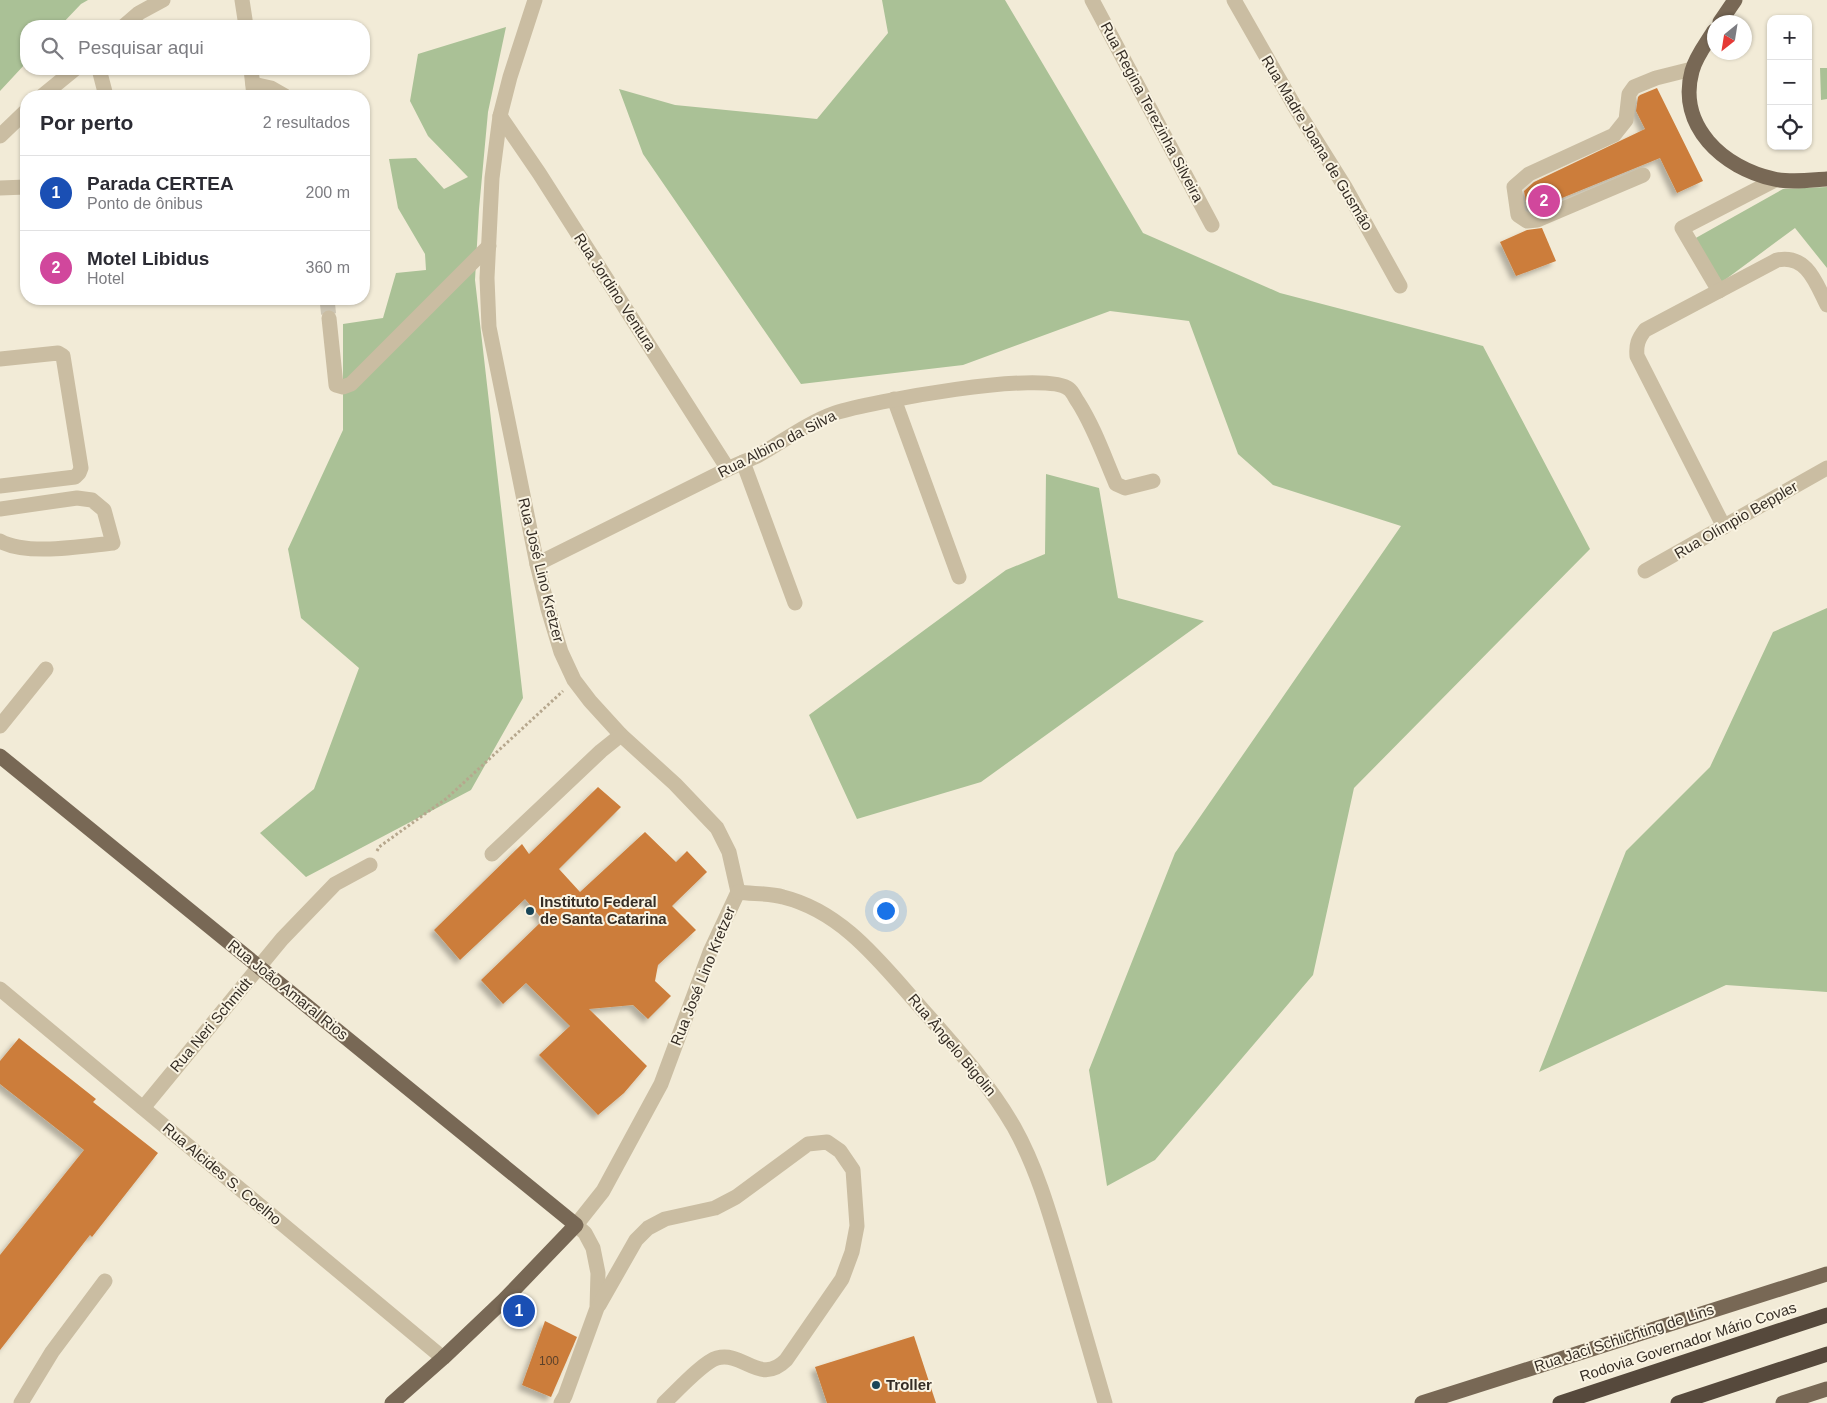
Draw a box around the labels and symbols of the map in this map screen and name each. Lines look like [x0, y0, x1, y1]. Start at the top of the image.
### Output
north arrow [1707, 15, 1752, 60]
street label: Rua Regina Terezinha Silveira [1098, 19, 1208, 205]
street label: Rua Madre Joana de Gusmão [1258, 52, 1376, 233]
pin: 2 [1528, 182, 1560, 220]
street label: Rua Jordino Ventura [571, 230, 660, 354]
street label: Rua Albino da Silva [715, 406, 839, 481]
street label: Rua Olímpio Beppler [1671, 477, 1800, 562]
street label: Rua José Lino Kretzer [515, 496, 568, 644]
place label: Instituto Federal de Santa Catarina [540, 893, 667, 927]
your location [873, 898, 899, 924]
street label: Rua José Lino Kretzer [667, 904, 738, 1048]
marker: Instituto Federal de Santa Catarina [524, 905, 536, 917]
street label: Rua João Amaral Rios [225, 936, 352, 1043]
street label: Rua Neri Schmidt [166, 974, 255, 1075]
street label: Rua Ângelo Bigolin [905, 990, 1000, 1099]
street label: Rua Alcides S. Coelho [160, 1119, 285, 1228]
pin: 1 [503, 1292, 535, 1330]
street label: Rodovia Governador Mário Covas [1577, 1298, 1798, 1385]
street label: Rua Jaci Schlichting de Lins [1532, 1300, 1716, 1375]
house number: 100 [539, 1354, 559, 1368]
place label: Troller [886, 1376, 932, 1393]
marker: Troller [870, 1379, 882, 1391]

